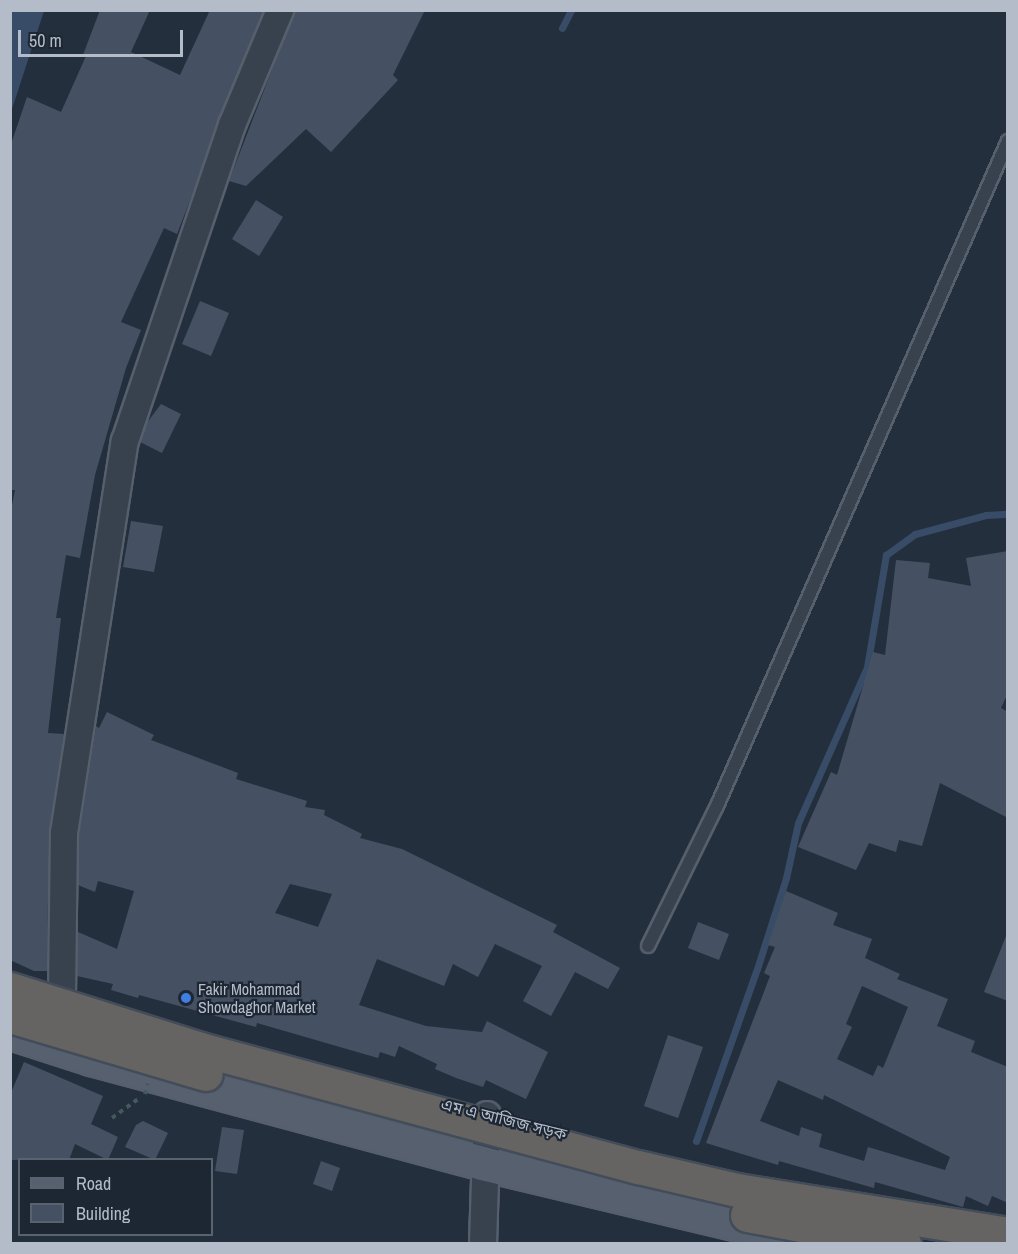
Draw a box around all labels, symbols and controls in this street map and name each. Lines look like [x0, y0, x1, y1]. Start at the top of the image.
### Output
scale bar [21, 18, 186, 56]
text: 50 m [29, 28, 62, 53]
place label: Fakir Mohammad Showdaghor Market [198, 979, 315, 1017]
marker: Fakir Mohammad Showdaghor Market [179, 991, 193, 1005]
street label: এম এ আজিজ সড়ক [439, 1094, 569, 1144]
legend [18, 1158, 213, 1236]
text: Road [76, 1171, 111, 1196]
text: Building [76, 1201, 130, 1226]

